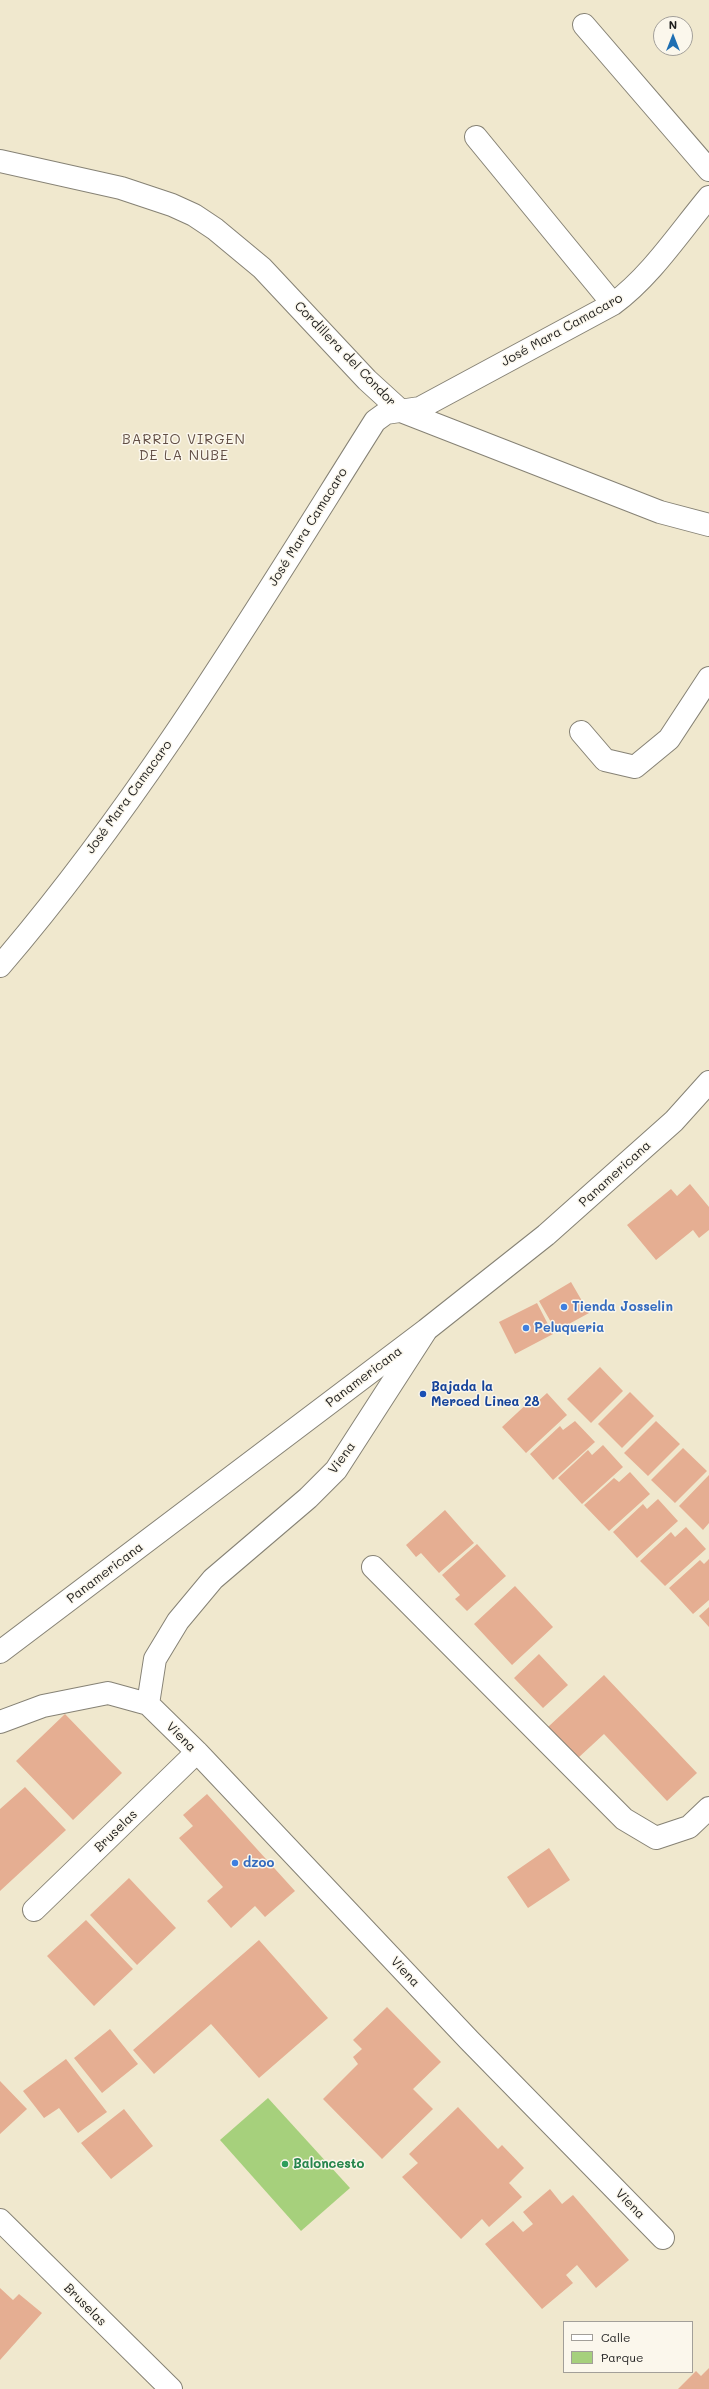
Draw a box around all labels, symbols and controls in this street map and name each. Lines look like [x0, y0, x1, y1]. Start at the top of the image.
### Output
north arrow [653, 16, 693, 56]
text: N [669, 17, 677, 32]
street label: José Mara Camacaro [499, 290, 625, 370]
street label: Cordillera del Condor [291, 298, 399, 410]
district label: BARRIO VIRGEN DE LA NUBE [122, 432, 246, 464]
street label: José Mara Camacaro [265, 465, 351, 589]
street label: José Mara Camacaro [83, 737, 175, 857]
street label: Panamericana [576, 1138, 654, 1210]
place label: Tienda Josselin [572, 1299, 673, 1315]
marker: Tienda Josselin [559, 1302, 569, 1312]
place label: Peluqueria [534, 1320, 604, 1336]
marker: Peluqueria [521, 1323, 531, 1333]
street label: Panamericana [323, 1343, 405, 1411]
place label: Bajada la Merced Linea 28 [431, 1379, 540, 1410]
marker: Bajada la Merced Linea 28 [418, 1389, 428, 1399]
street label: Viena [325, 1439, 359, 1477]
street label: Panamericana [64, 1539, 146, 1607]
street label: Viena [163, 1719, 199, 1755]
street label: Bruselas [91, 1807, 141, 1855]
place label: dzoo [243, 1855, 274, 1871]
marker: dzoo [230, 1858, 240, 1868]
street label: Viena [387, 1954, 423, 1990]
place label: Baloncesto [293, 2156, 364, 2172]
marker: Baloncesto [280, 2159, 290, 2169]
street label: Viena [612, 2186, 648, 2222]
street label: Bruselas [60, 2280, 110, 2330]
legend [563, 2321, 693, 2373]
text: Calle [601, 2329, 631, 2345]
text: Parque [601, 2349, 644, 2365]

